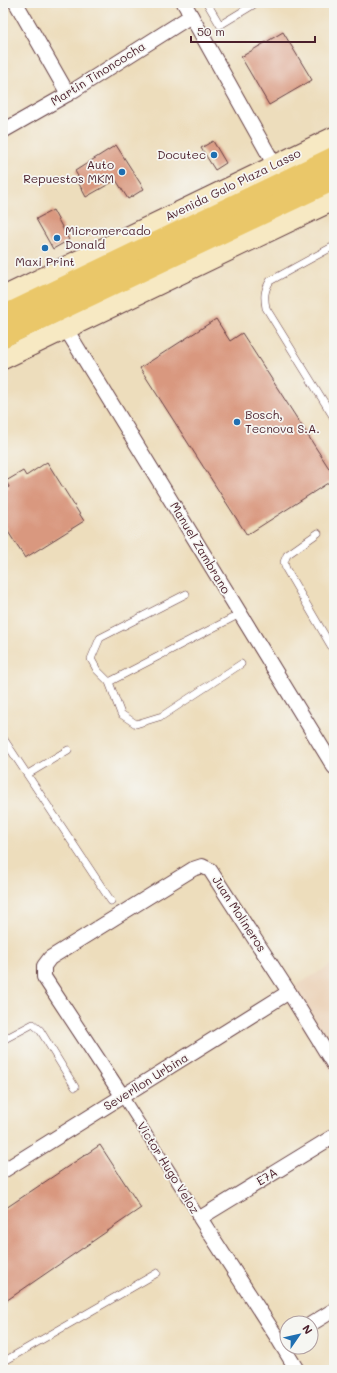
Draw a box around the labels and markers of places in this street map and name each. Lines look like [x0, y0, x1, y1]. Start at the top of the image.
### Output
place label: Docutec [157, 146, 206, 162]
marker: Docutec [209, 150, 219, 160]
place label: Auto Repuestos MKM [23, 156, 114, 186]
marker: Auto Repuestos MKM [117, 167, 127, 177]
place label: Micromercado Donald [65, 222, 151, 252]
marker: Micromercado Donald [52, 233, 62, 243]
marker: Maxi Print [40, 243, 50, 253]
place label: Maxi Print [15, 253, 75, 269]
place label: Bosch, Tecnova S.A. [245, 406, 320, 436]
marker: Bosch, Tecnova S.A. [232, 417, 242, 427]

